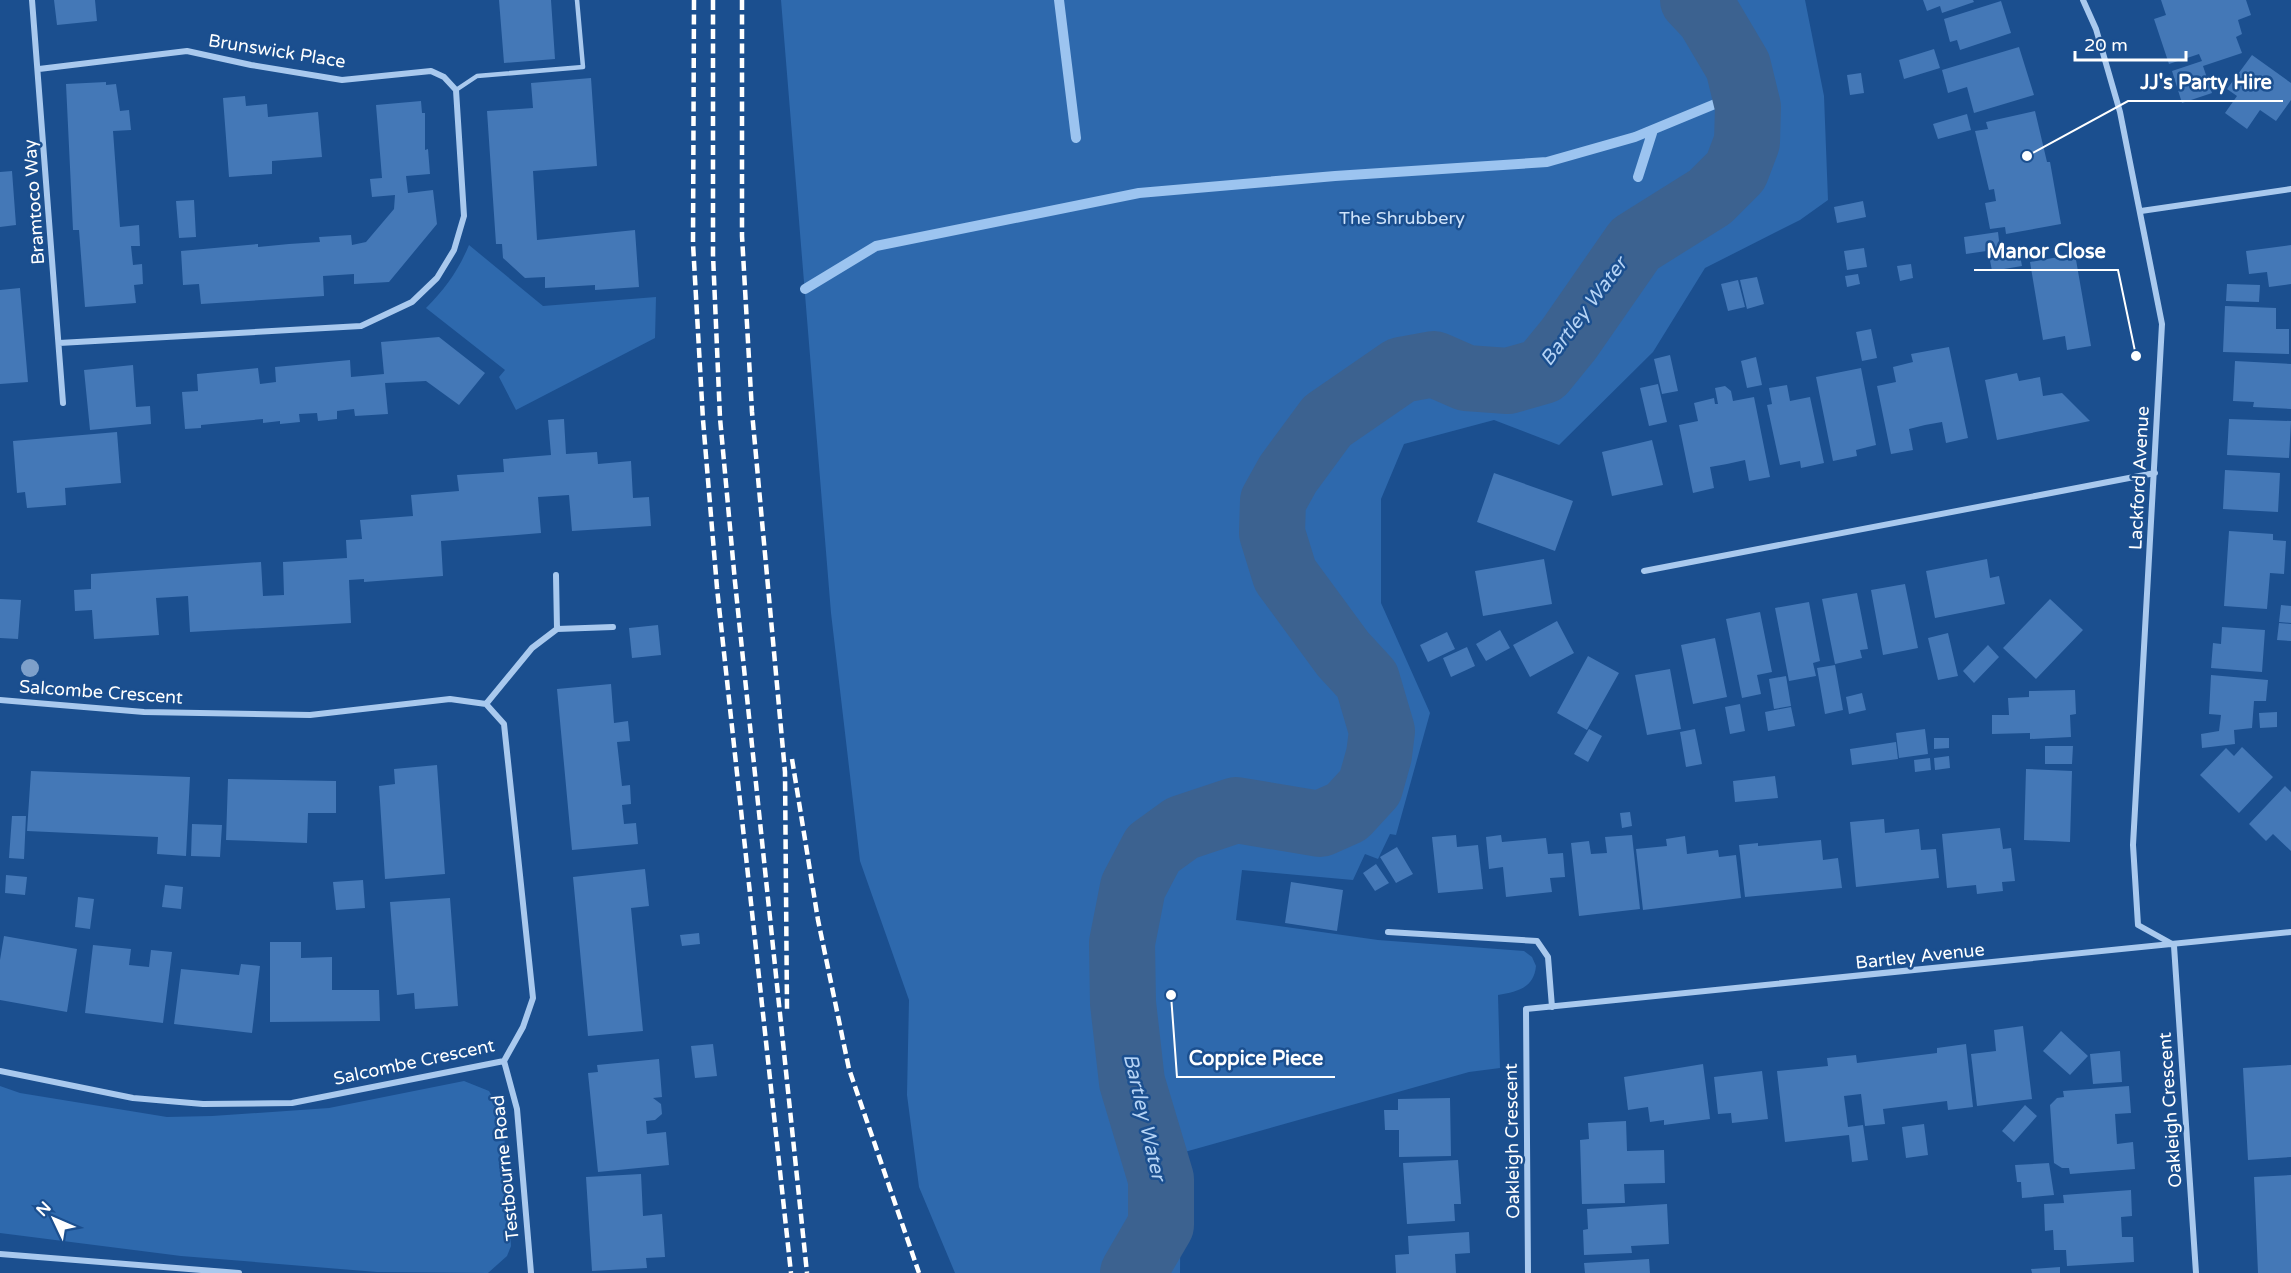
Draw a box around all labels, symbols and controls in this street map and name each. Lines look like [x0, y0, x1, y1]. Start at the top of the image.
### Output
scale bar [2075, 24, 2186, 62]
street label: Brunswick Place [207, 29, 347, 73]
text: 20 m [2084, 34, 2128, 56]
callout: JJ's Party Hire [2128, 63, 2283, 101]
text: JJ's Party Hire [2139, 71, 2272, 95]
street label: Bramtoco Way [19, 138, 49, 265]
park label: The Shrubbery [1339, 207, 1465, 229]
callout: Manor Close [1974, 232, 2118, 270]
text: Manor Close [1986, 240, 2106, 264]
water label: Bartley Water [1535, 251, 1634, 371]
street label: Lackford Avenue [2124, 405, 2154, 551]
street label: Salcombe Crescent [18, 675, 184, 709]
street label: Bartley Avenue [1854, 938, 1986, 974]
street label: Oakleigh Crescent [2154, 1031, 2186, 1188]
street label: Salcombe Crescent [331, 1034, 497, 1090]
callout: Coppice Piece [1177, 1039, 1335, 1077]
text: Coppice Piece [1189, 1047, 1323, 1071]
water label: Bartley Water [1118, 1051, 1171, 1185]
street label: Oakleigh Crescent [1500, 1063, 1524, 1219]
street label: Testbourne Road [486, 1094, 524, 1242]
north arrow [24, 1189, 84, 1249]
text: N [32, 1198, 56, 1221]

